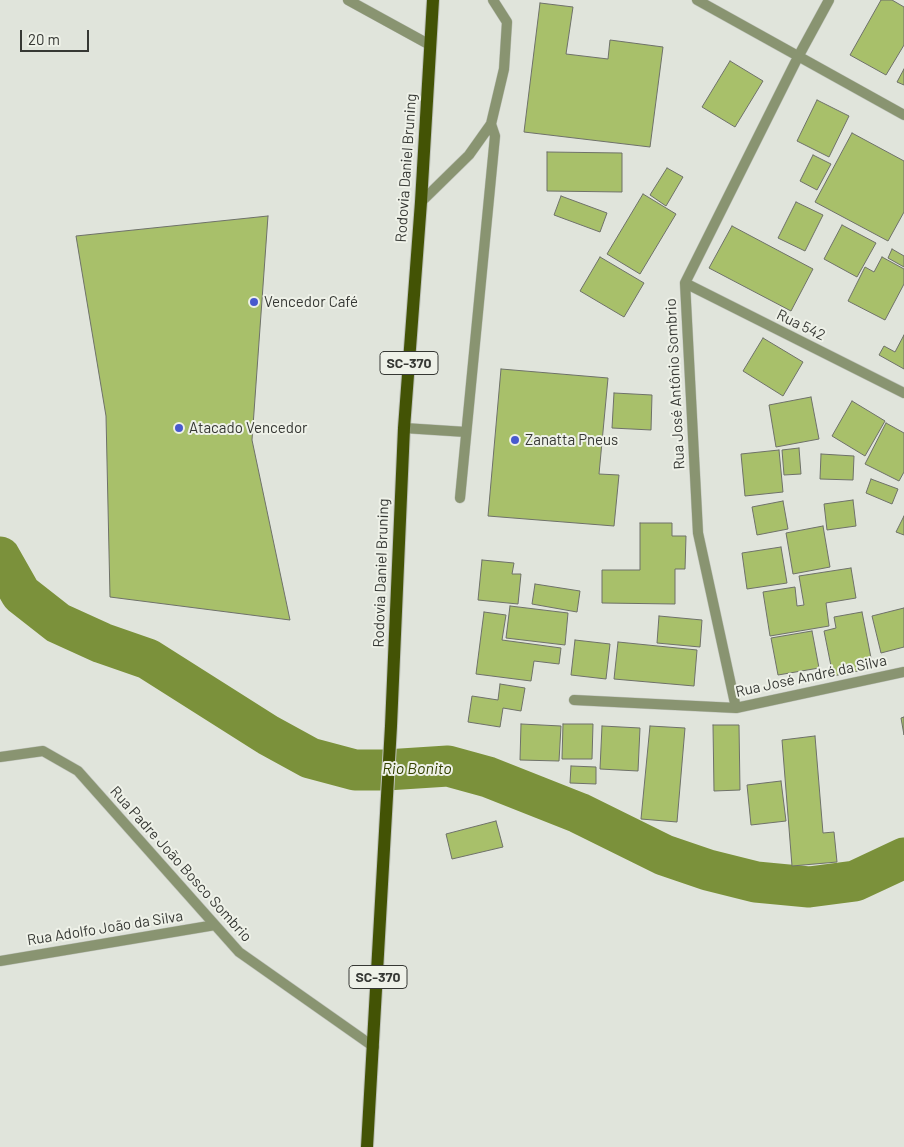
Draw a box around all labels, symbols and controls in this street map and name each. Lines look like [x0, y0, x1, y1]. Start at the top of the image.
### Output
scale bar [22, 20, 91, 52]
text: 20 m [28, 30, 60, 48]
street label: Rodovia Daniel Bruning [392, 93, 420, 243]
place label: Vencedor Café [264, 293, 358, 311]
marker: Vencedor Café [248, 296, 260, 308]
street label: Rua José Antônio Sombrio [662, 298, 688, 470]
street label: Rua 542 [774, 306, 828, 344]
road number: SC-370 [380, 352, 438, 374]
place label: Atacado Vencedor [189, 419, 308, 437]
marker: Atacado Vencedor [173, 422, 185, 434]
place label: Zanatta Pneus [525, 431, 618, 449]
marker: Zanatta Pneus [509, 434, 521, 446]
street label: Rodovia Daniel Bruning [369, 498, 393, 648]
street label: Rua José André da Silva [734, 651, 888, 701]
water label: Rio Bonito [382, 759, 452, 779]
street label: Rua Padre João Bosco Sombrio [106, 782, 256, 946]
street label: Rua Adolfo João da Silva [26, 907, 184, 949]
road number: SC-370 [349, 966, 407, 989]

